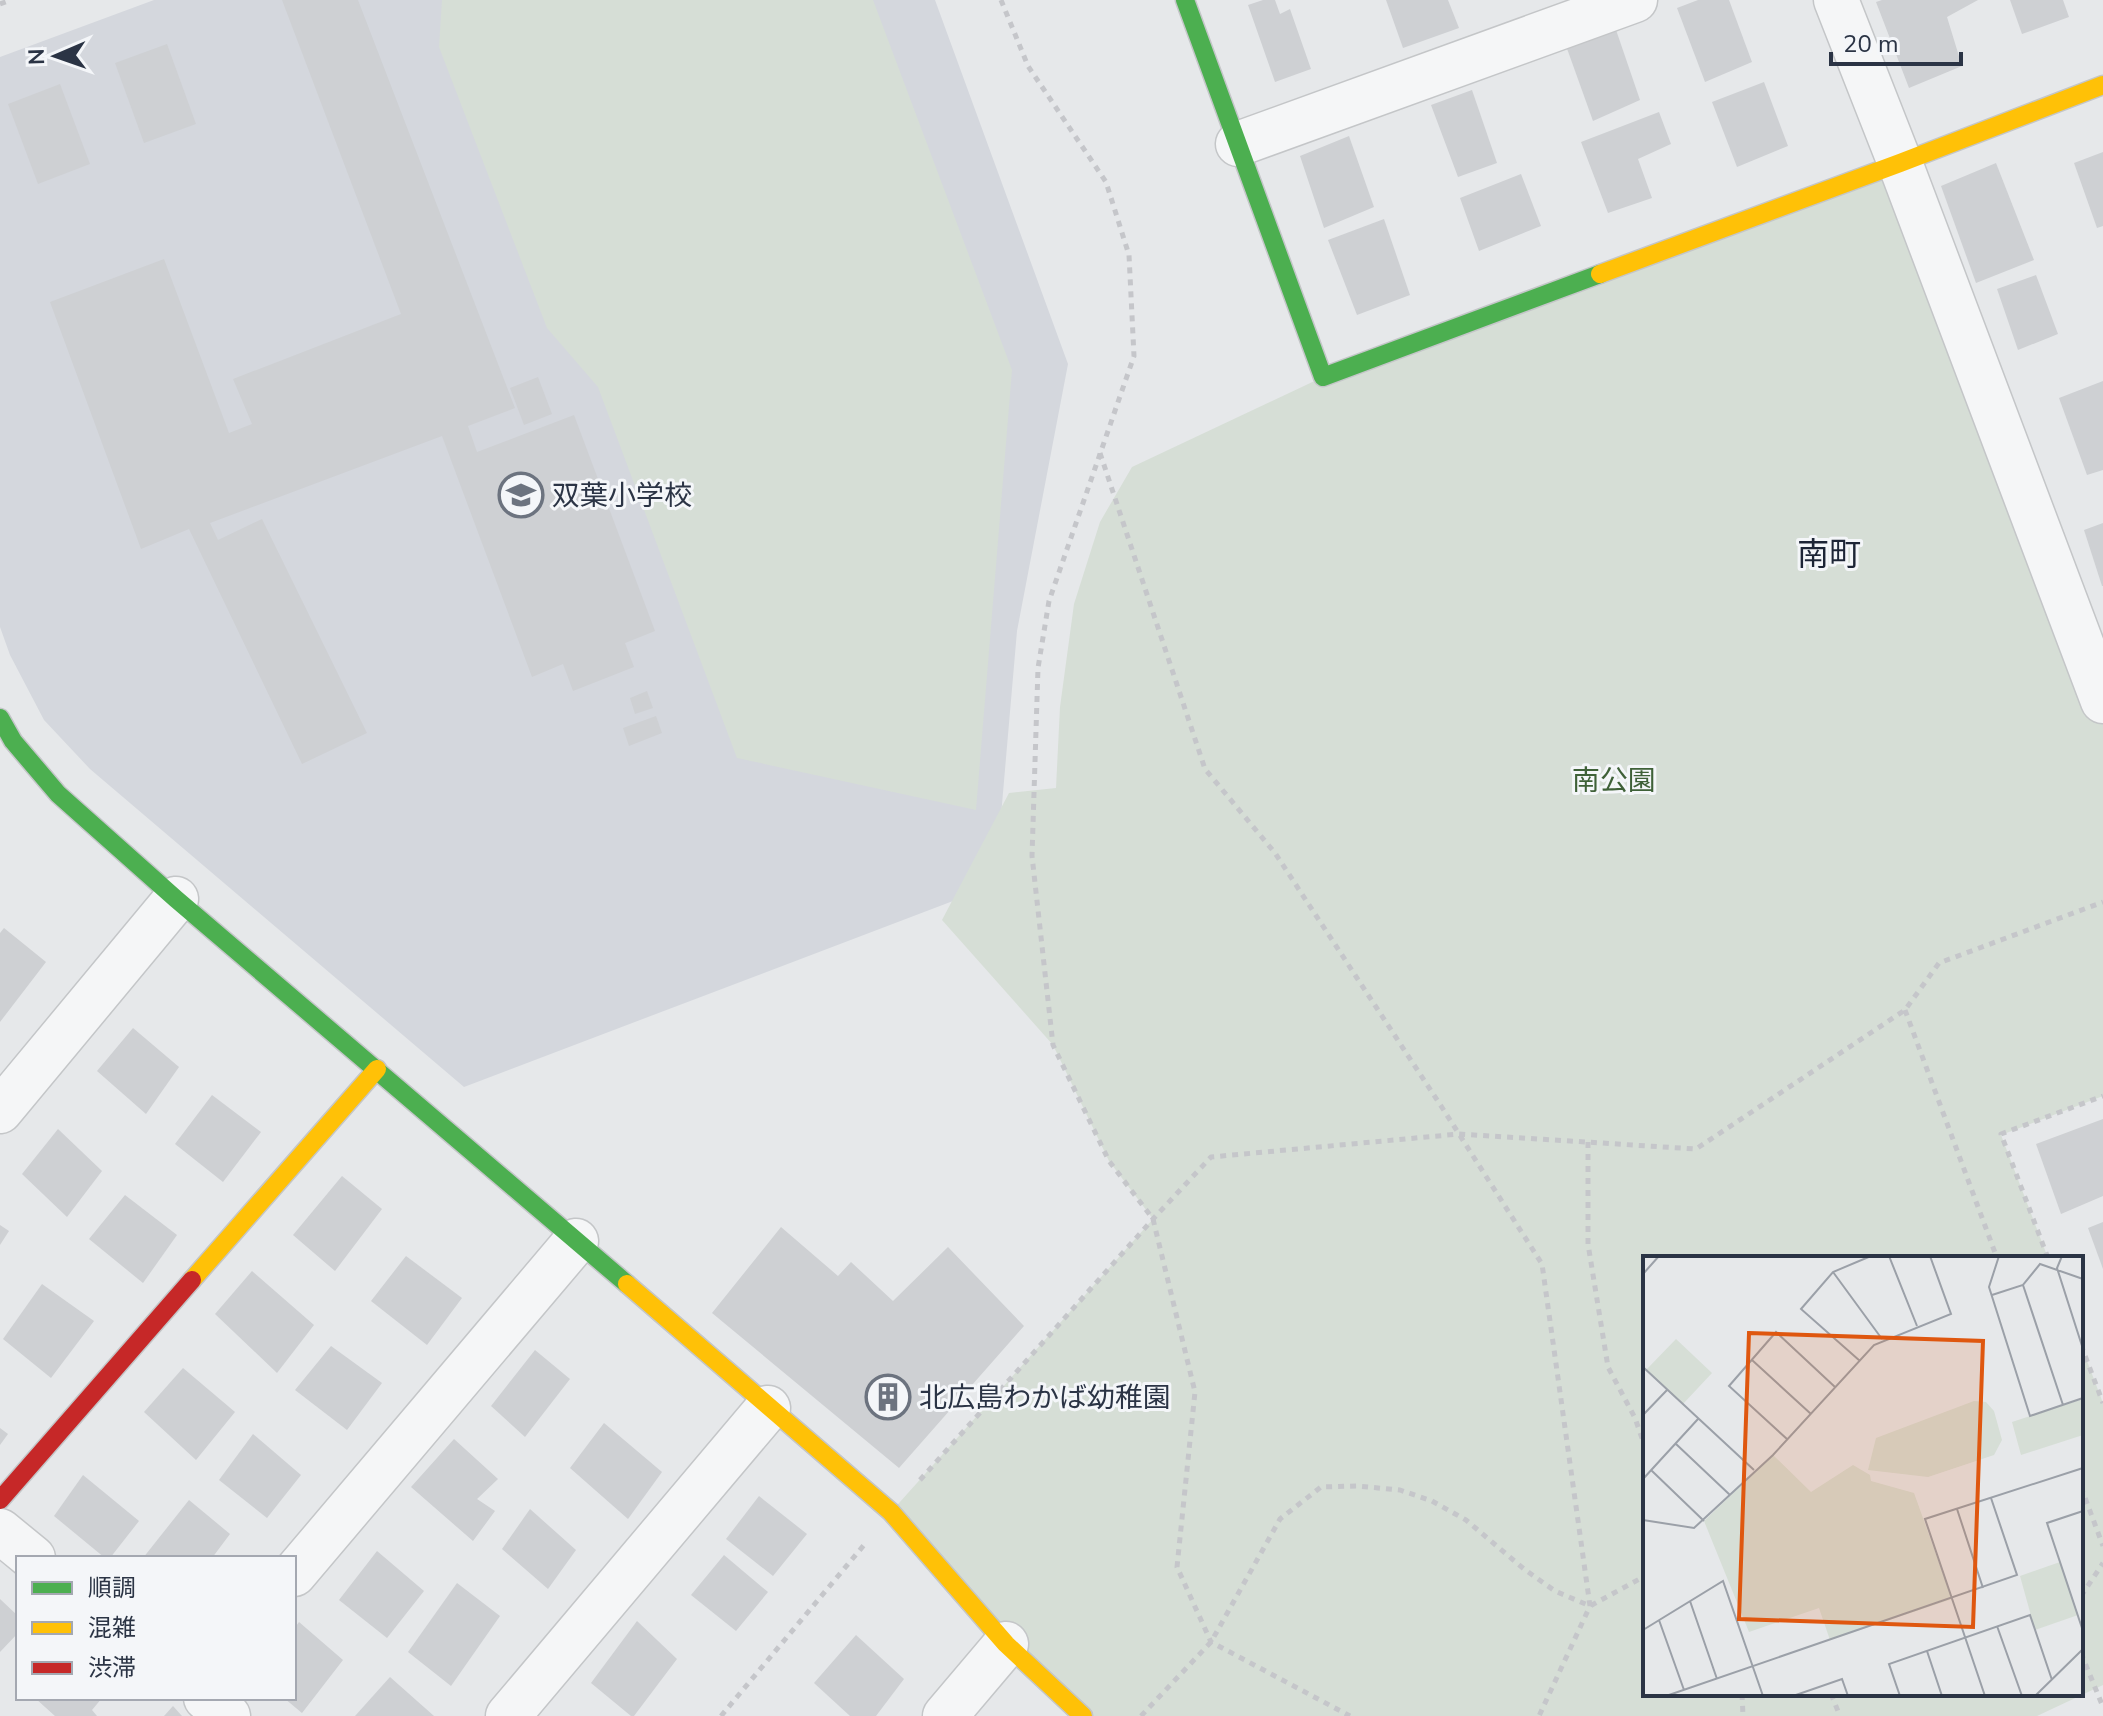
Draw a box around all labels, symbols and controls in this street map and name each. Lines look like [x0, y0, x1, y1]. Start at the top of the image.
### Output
north arrow [16, 16, 96, 96]
scale bar [1831, 16, 1961, 66]
text: 20 m [1843, 28, 1899, 60]
text: N [22, 48, 52, 65]
school or university icon: 双葉小学校 [497, 471, 545, 519]
place label: 双葉小学校 [552, 477, 692, 515]
district label: 南町 [1797, 533, 1861, 576]
park label: 南公園 [1572, 762, 1656, 800]
inset map [1643, 1256, 2083, 1696]
building icon: 北広島わかば幼稚園 [864, 1373, 912, 1421]
place label: 北広島わかば幼稚園 [919, 1379, 1171, 1417]
legend [16, 1556, 296, 1700]
text: 順調 [88, 1572, 136, 1604]
text: 混雑 [88, 1612, 136, 1644]
text: 渋滞 [88, 1652, 136, 1684]

